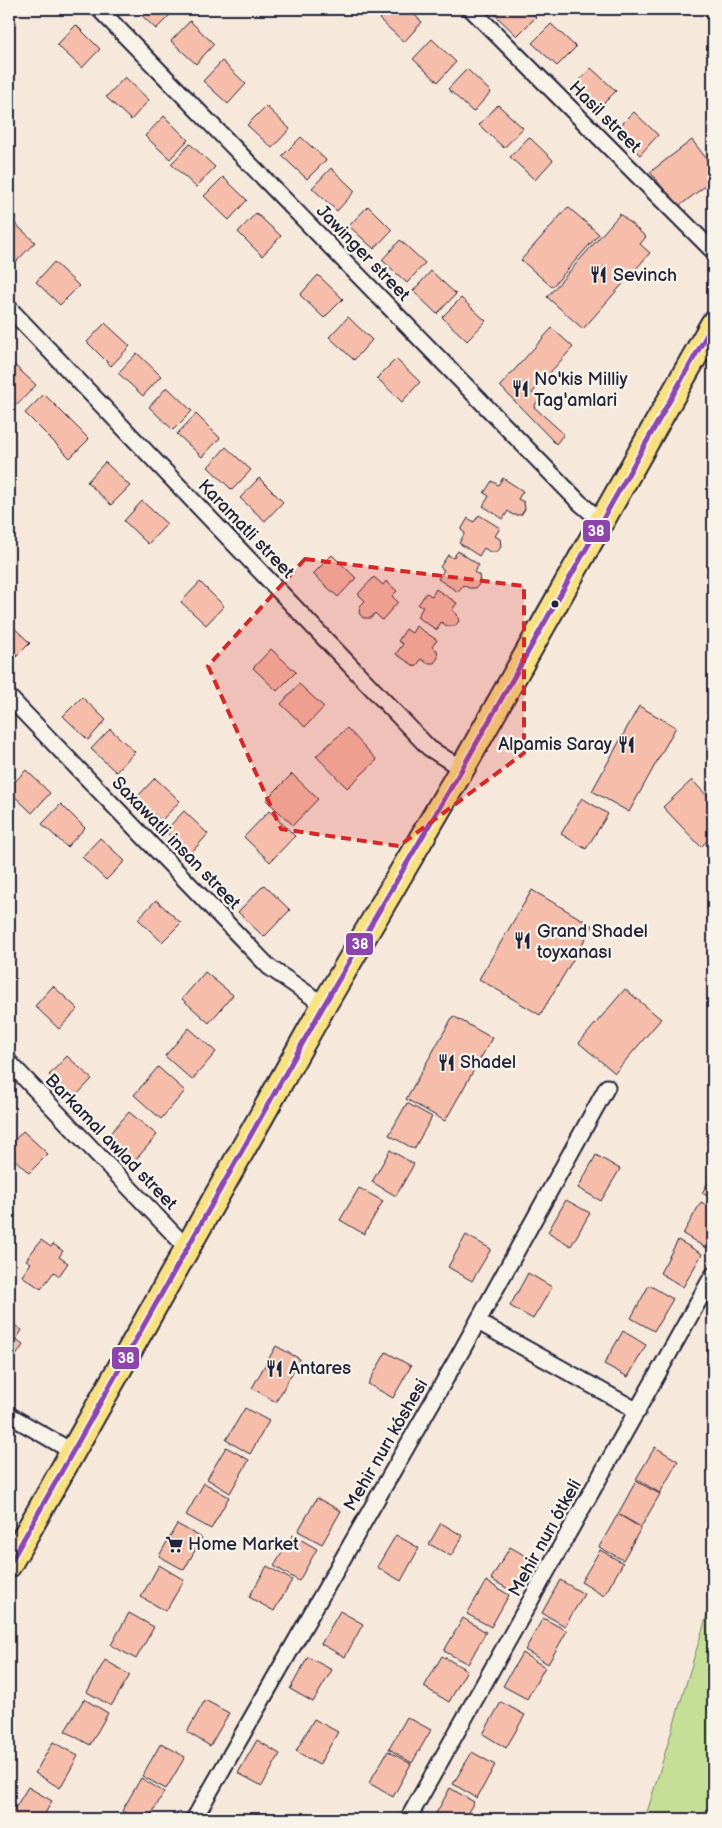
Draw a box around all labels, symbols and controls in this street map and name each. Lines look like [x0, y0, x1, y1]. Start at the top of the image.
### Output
street label: Hasil street [565, 77, 646, 158]
street label: Jawinger street [312, 201, 414, 306]
restaurant icon: Sevinch [589, 265, 609, 285]
place label: Sevinch [613, 265, 677, 286]
place label: No'kis Milliy Tag'amlari [534, 369, 629, 411]
restaurant icon: No'kis Milliy Tag'amlari [510, 379, 530, 399]
street label: Karamatli street [194, 475, 299, 583]
line badge: 38 [582, 519, 611, 543]
text: 38 [588, 523, 604, 540]
unlabelled marker [550, 599, 560, 609]
place label: Alpamis Saray [498, 734, 613, 755]
restaurant icon: Alpamis Saray [616, 734, 636, 754]
street label: Saxawatli insan street [107, 772, 245, 914]
place label: Grand Shadel toyxanası [537, 921, 648, 963]
restaurant icon: Grand Shadel toyxanası [513, 931, 533, 951]
line badge: 38 [345, 932, 374, 956]
text: 38 [352, 936, 368, 953]
restaurant icon: Shadel [436, 1052, 456, 1072]
place label: Shadel [460, 1052, 516, 1073]
street label: Barkamal awlad street [41, 1070, 182, 1215]
line badge: 38 [111, 1346, 140, 1370]
text: 38 [118, 1350, 134, 1367]
restaurant icon: Antares [265, 1358, 285, 1378]
place label: Antares [289, 1358, 351, 1379]
street label: Mehir nurı kóshesi [340, 1375, 432, 1515]
street label: Mehir nurı ótkeli [504, 1476, 586, 1600]
supermarket icon: Home Market [164, 1534, 184, 1554]
place label: Home Market [188, 1534, 299, 1555]

